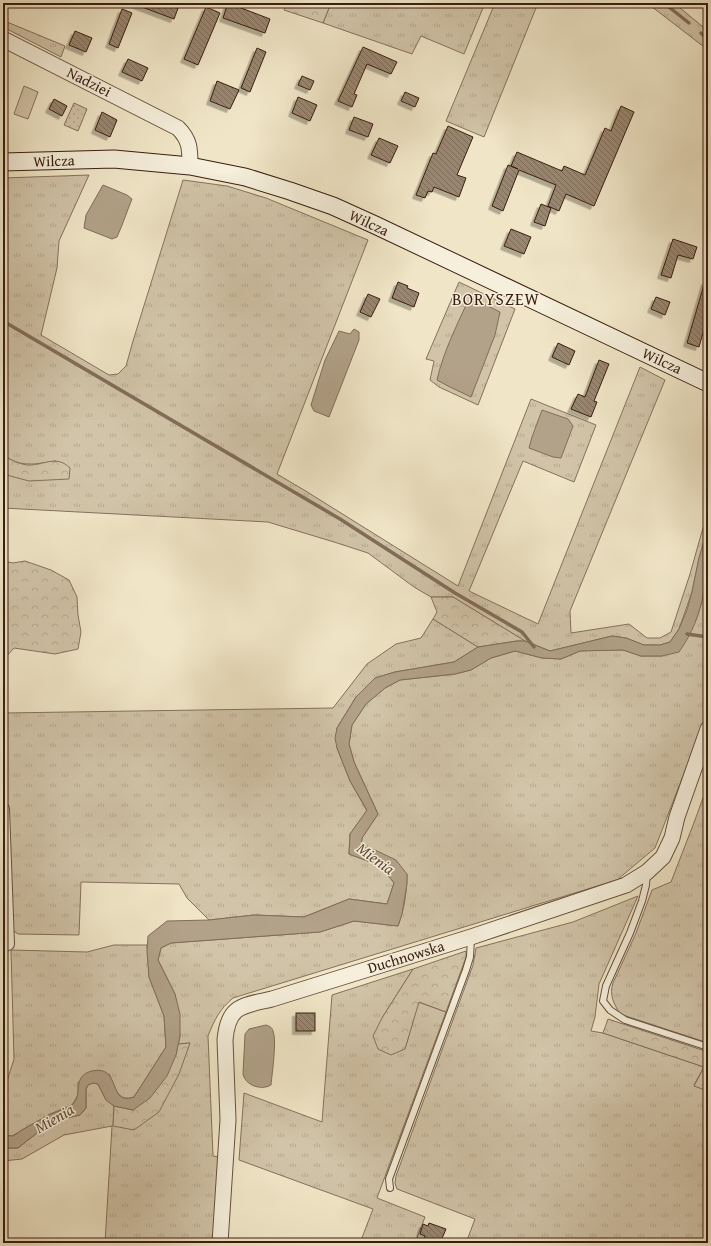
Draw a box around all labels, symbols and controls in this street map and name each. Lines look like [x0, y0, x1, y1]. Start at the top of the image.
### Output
street label: Nadziei [64, 62, 115, 102]
street label: Wilcza [33, 149, 75, 172]
street label: Wilcza [346, 204, 392, 241]
district label: BORYSZEW [452, 286, 540, 311]
street label: Wilcza [639, 342, 685, 379]
water label: Mienia [352, 836, 401, 880]
street label: Duchnowska [365, 935, 447, 978]
water label: Mienia [30, 1097, 79, 1139]

